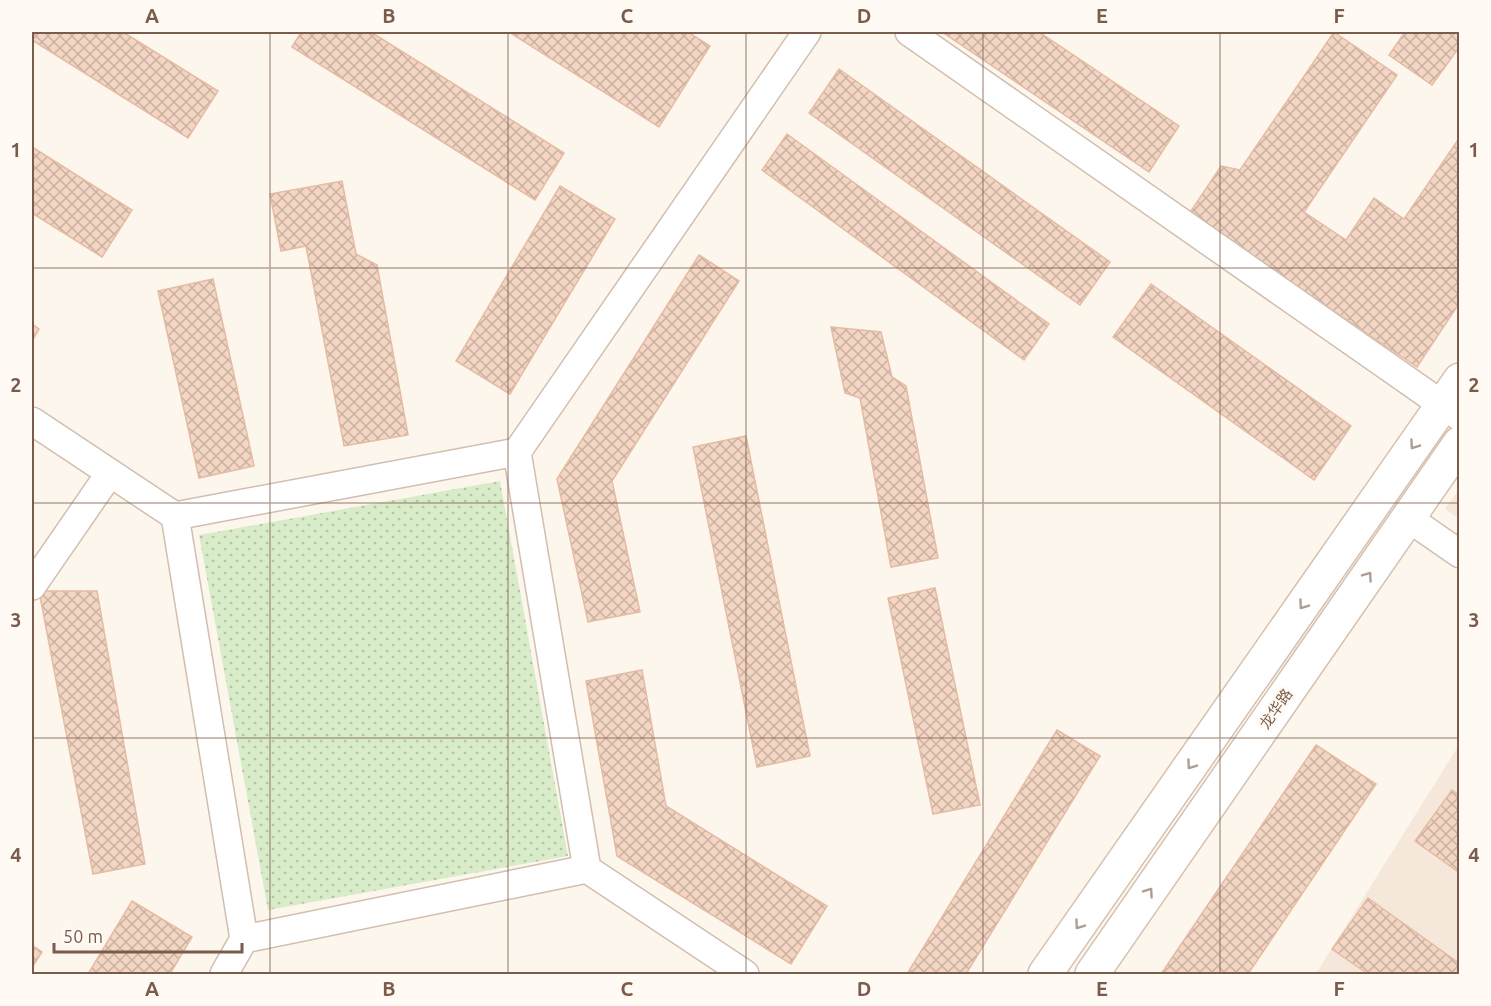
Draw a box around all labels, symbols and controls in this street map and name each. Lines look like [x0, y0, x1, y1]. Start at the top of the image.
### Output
text: A [145, 4, 159, 27]
text: B [382, 4, 396, 27]
text: C [621, 4, 634, 27]
text: D [857, 4, 871, 27]
text: E [1096, 4, 1108, 27]
text: F [1333, 4, 1345, 27]
text: 1 [10, 138, 22, 161]
text: 1 [1468, 138, 1480, 161]
text: 2 [10, 373, 22, 396]
text: 2 [1468, 373, 1480, 396]
one-way arrow [1410, 439, 1421, 450]
one-way arrow [1361, 572, 1372, 583]
one-way arrow [1299, 598, 1310, 609]
text: 3 [10, 608, 22, 631]
text: 3 [1468, 608, 1480, 631]
street label: 龙华路 [1256, 685, 1295, 732]
one-way arrow [1187, 758, 1198, 769]
text: 4 [10, 843, 22, 866]
text: 4 [1468, 843, 1480, 866]
one-way arrow [1142, 888, 1153, 899]
scale bar [54, 916, 242, 954]
one-way arrow [1075, 918, 1086, 929]
text: 50 m [63, 926, 103, 946]
text: A [145, 977, 159, 1000]
text: B [382, 977, 396, 1000]
text: C [621, 977, 634, 1000]
text: D [857, 977, 871, 1000]
text: E [1096, 977, 1108, 1000]
text: F [1333, 977, 1345, 1000]

